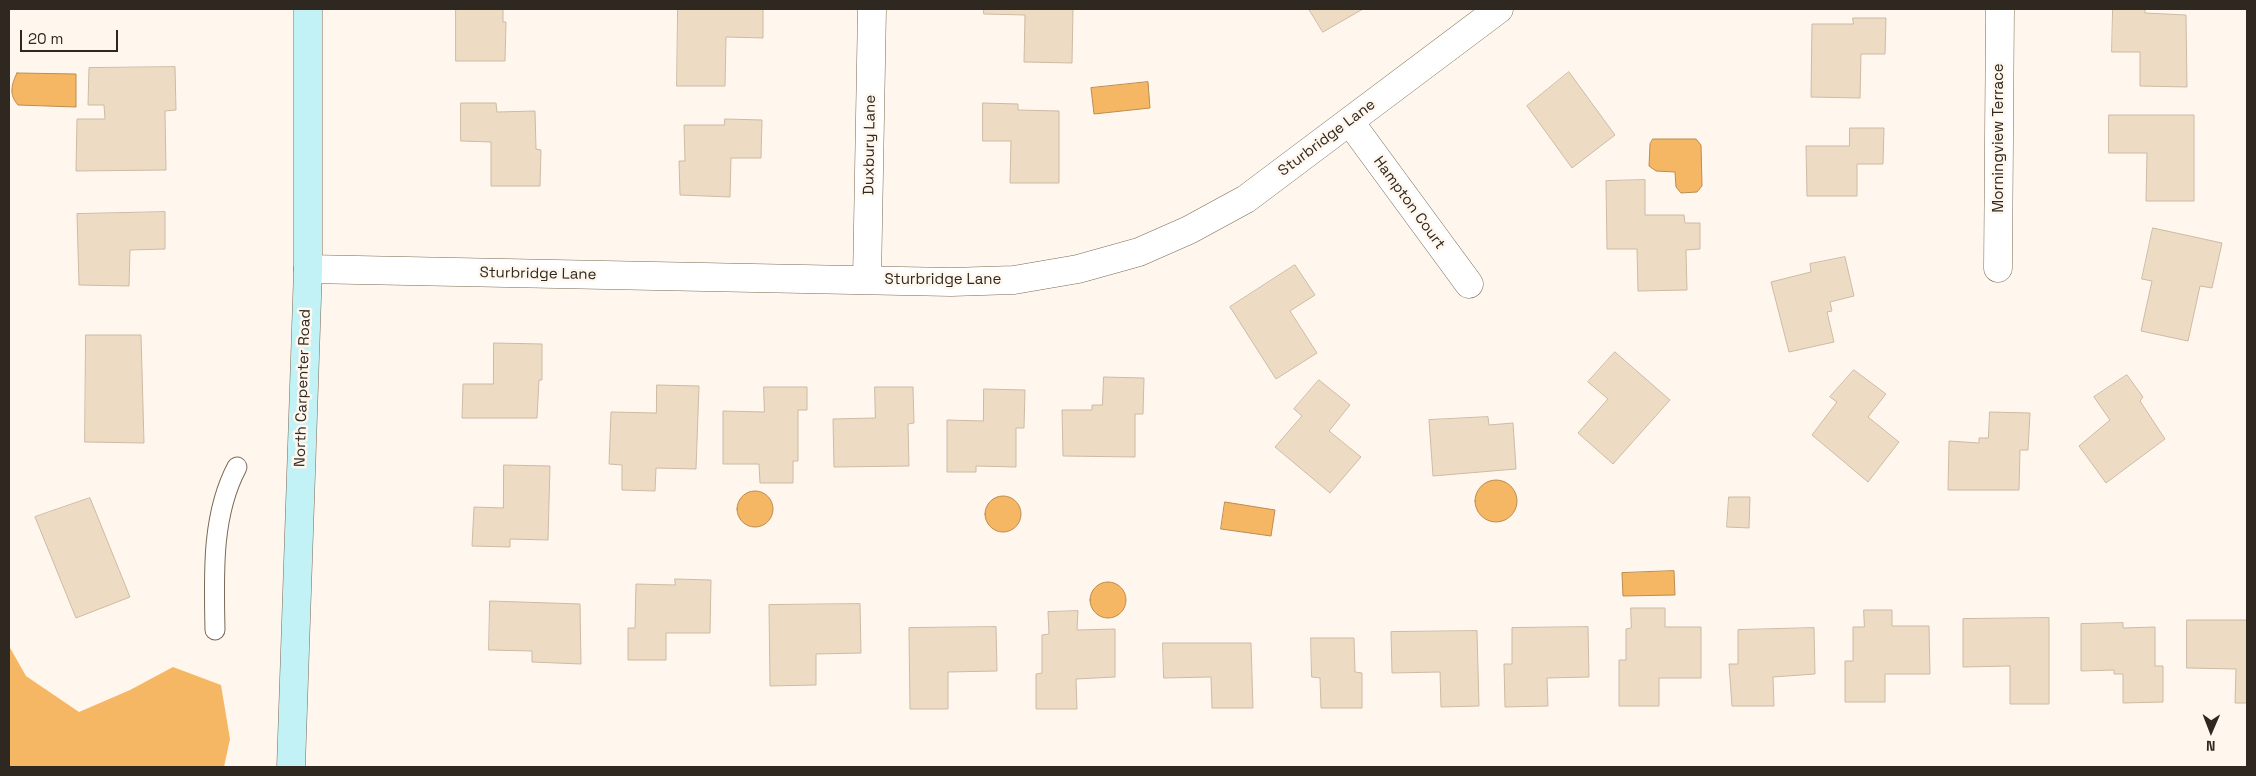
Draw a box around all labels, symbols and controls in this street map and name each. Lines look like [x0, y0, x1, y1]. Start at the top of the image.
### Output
scale bar [22, 20, 120, 52]
text: 20 m [28, 29, 63, 48]
street label: Morningview Terrace [1990, 63, 2008, 213]
street label: Duxbury Lane [860, 95, 880, 195]
street label: Sturbridge Lane [1275, 96, 1379, 180]
street label: Hampton Court [1369, 153, 1449, 253]
street label: Sturbridge Lane [479, 264, 597, 284]
street label: Sturbridge Lane [885, 271, 1001, 289]
street label: North Carpenter Road [291, 309, 315, 467]
north arrow [2186, 706, 2236, 756]
text: N [2206, 737, 2216, 755]

